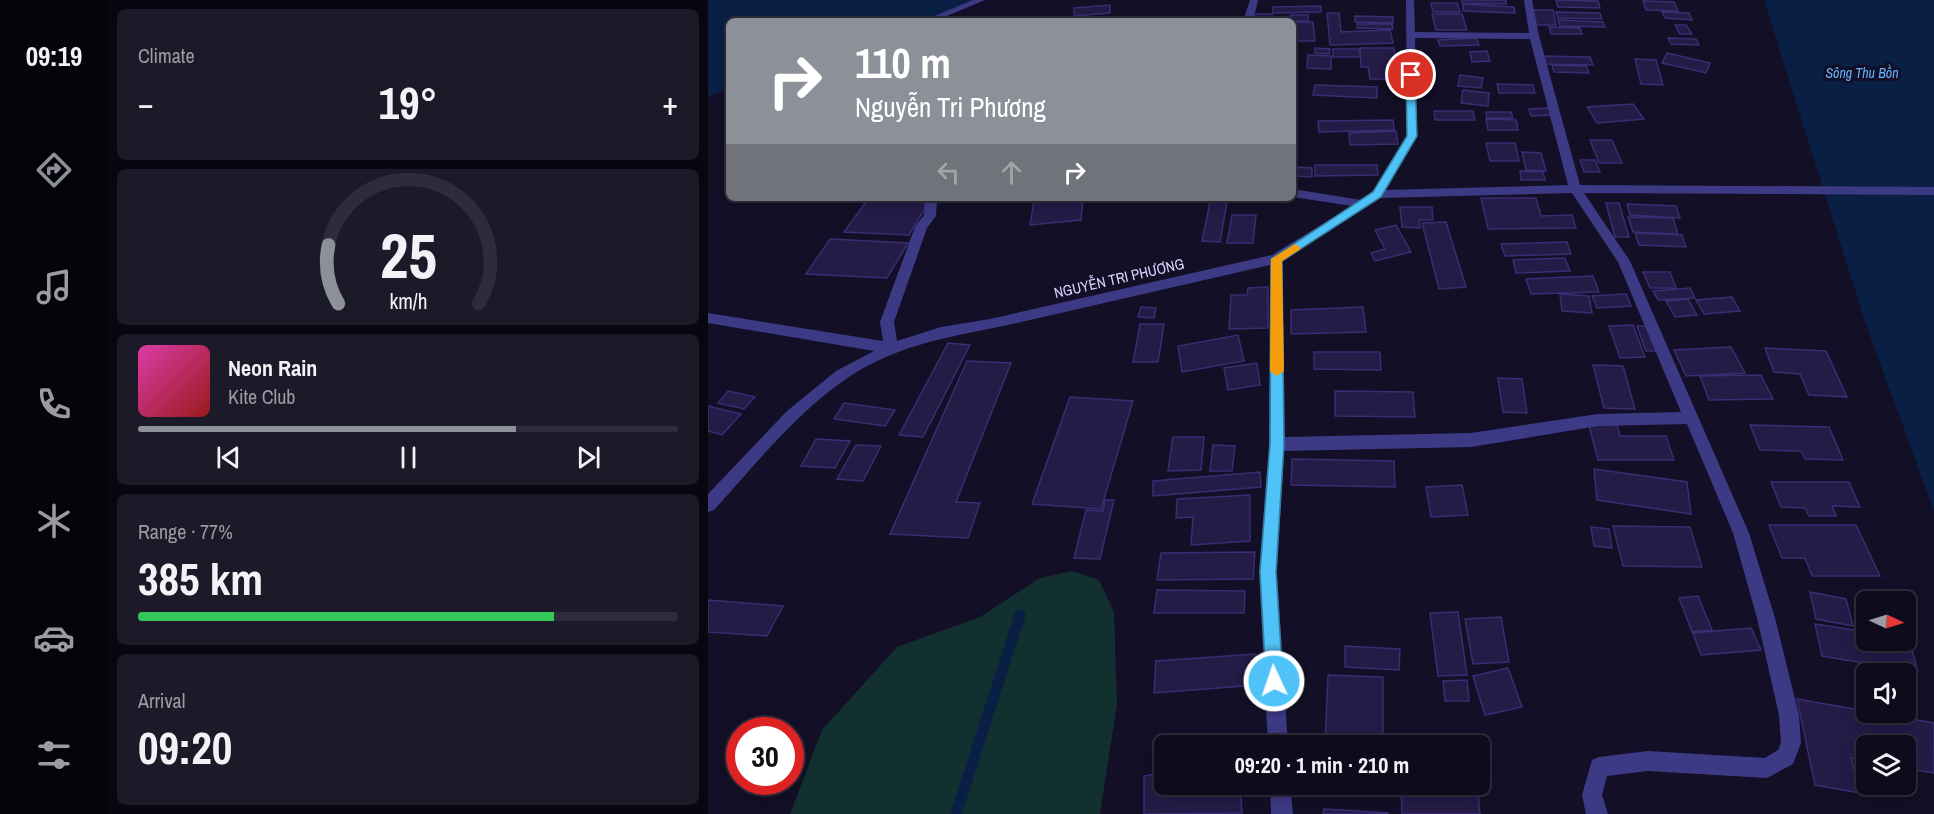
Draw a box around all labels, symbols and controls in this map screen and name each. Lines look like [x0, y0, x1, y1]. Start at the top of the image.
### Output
text: 110 m [855, 35, 951, 91]
text: 09:19 [26, 38, 82, 74]
text: Climate [138, 42, 195, 69]
icon: right [756, 42, 834, 120]
pin [1385, 49, 1436, 100]
icon: arrive [1394, 58, 1427, 91]
water label: Sông Thu Bồn [1825, 64, 1899, 82]
text: 19° [378, 72, 438, 133]
text: − [138, 81, 154, 125]
text: + [662, 81, 678, 125]
text: Nguyễn Tri Phương [855, 89, 1046, 125]
icon: directions [33, 149, 75, 191]
icon: left [932, 156, 965, 189]
icon: ahead [995, 156, 1028, 189]
icon: right [1058, 156, 1091, 189]
text: 25 [380, 213, 436, 297]
street label: NGUYỄN TRI PHƯƠNG [1052, 253, 1186, 303]
icon: music [33, 266, 75, 308]
text: km/h [389, 287, 427, 316]
text: Neon Rain [228, 353, 317, 383]
icon: phone [33, 383, 75, 425]
text: Kite Club [228, 383, 295, 410]
icon: previous [212, 441, 245, 474]
icon: pause [392, 441, 425, 474]
icon: next [572, 441, 605, 474]
icon: climate [33, 500, 75, 542]
text: Range · 77% [138, 518, 233, 545]
text: 385 km [138, 548, 263, 609]
north arrow [1856, 591, 1916, 651]
map controls [1856, 591, 1916, 795]
icon: car [33, 617, 75, 659]
position arrow [1242, 649, 1306, 713]
button: sound [1856, 663, 1916, 723]
text: Arrival [138, 687, 185, 714]
text: 09:20 [138, 717, 232, 778]
speed limit sign: 30 [726, 717, 804, 795]
icon: filters [33, 734, 75, 776]
button: layers [1856, 735, 1916, 795]
text: 09:20 · 1 min · 210 m [1235, 750, 1409, 780]

